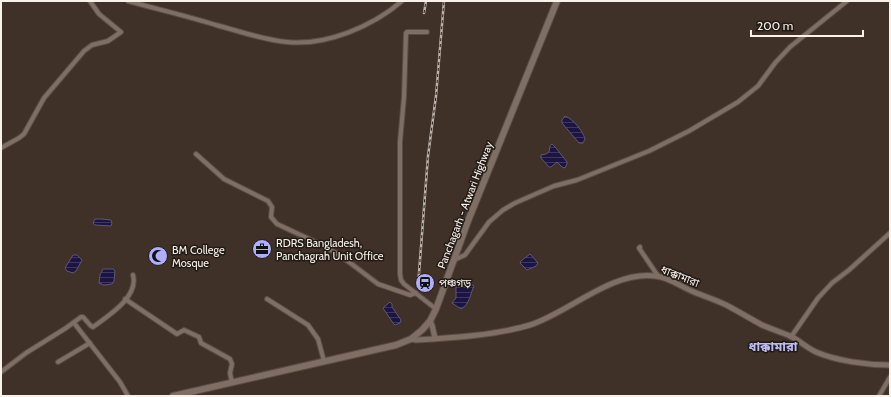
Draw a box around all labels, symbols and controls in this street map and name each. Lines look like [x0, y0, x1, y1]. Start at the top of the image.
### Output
scale bar [751, 12, 863, 38]
text: 200 m [757, 18, 793, 33]
street label: Panchagarh - Atwari Highway [434, 139, 496, 271]
place label: RDRS Bangladesh, Panchagrah Unit Office [276, 236, 384, 263]
office icon: RDRS Bangladesh, Panchagrah Unit Office [251, 238, 273, 260]
place label: BM College Mosque [172, 243, 225, 270]
mosque icon: BM College Mosque [147, 245, 169, 267]
street label: ধাক্কামারা [659, 262, 702, 290]
station icon: পঞ্চগড় [414, 272, 436, 294]
place label: পঞ্চগড় [439, 276, 471, 290]
district label: ধাক্কামারা [749, 338, 798, 354]

